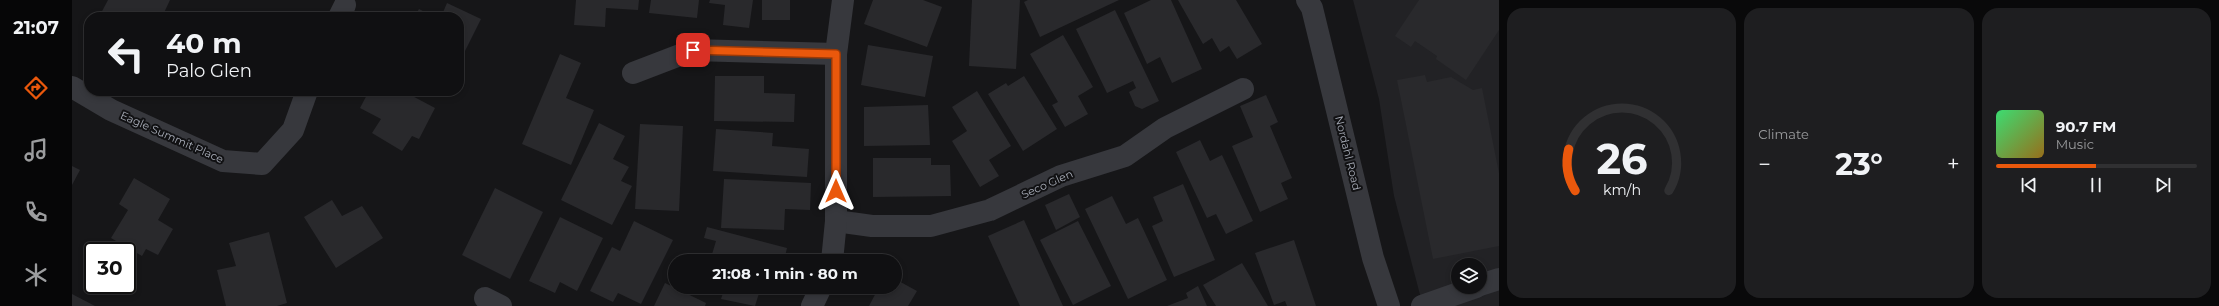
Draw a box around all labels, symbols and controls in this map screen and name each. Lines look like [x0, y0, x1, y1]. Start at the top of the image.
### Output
text: 21:07 [13, 17, 59, 39]
text: 40 m [166, 26, 242, 60]
icon: left [100, 28, 152, 80]
pin [676, 33, 710, 67]
icon: arrive [682, 39, 704, 61]
text: Palo Glen [166, 60, 252, 82]
icon: directions [22, 74, 50, 102]
street label: Eagle Summit Place [118, 108, 226, 166]
street label: Nordahl Road [1332, 114, 1364, 192]
text: 90.7 FM [2056, 117, 2116, 136]
text: Climate [1758, 126, 1809, 142]
text: 26 [1596, 134, 1647, 184]
icon: music [22, 136, 50, 164]
text: Music [2056, 136, 2094, 152]
text: 23° [1835, 146, 1883, 183]
text: − [1758, 151, 1771, 178]
text: + [1947, 151, 1960, 178]
street label: Seco Glen [1019, 166, 1075, 202]
position arrow [815, 170, 857, 212]
icon: previous [2018, 174, 2040, 196]
icon: pause [2085, 174, 2107, 196]
icon: next [2152, 174, 2174, 196]
text: km/h [1603, 181, 1641, 199]
icon: phone [22, 198, 50, 226]
speed limit sign: 30 [84, 242, 136, 294]
map controls [1451, 258, 1487, 294]
button: layers [1451, 258, 1487, 294]
icon: climate [22, 261, 50, 289]
text: 21:08 · 1 min · 80 m [712, 264, 858, 283]

